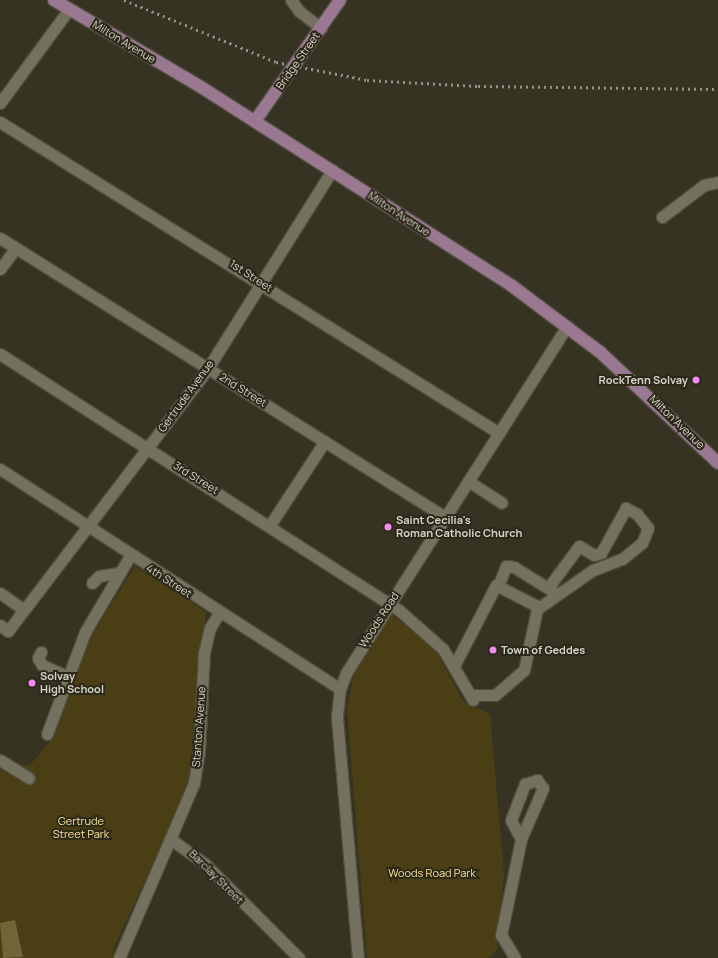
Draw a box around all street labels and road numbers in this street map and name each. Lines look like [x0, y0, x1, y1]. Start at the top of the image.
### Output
street label: Milton Avenue [90, 18, 158, 66]
street label: Bridge Street [273, 30, 323, 92]
street label: Milton Avenue [365, 189, 433, 239]
street label: 1st Street [227, 257, 275, 295]
street label: Gertrude Avenue [155, 357, 217, 435]
street label: 2nd Street [217, 370, 269, 410]
street label: Milton Avenue [647, 392, 707, 452]
street label: 3rd Street [171, 459, 221, 497]
street label: 4th Street [144, 561, 194, 601]
street label: Woods Road [356, 590, 402, 650]
street label: Stanton Avenue [190, 686, 208, 768]
street label: Barclay Street [186, 847, 246, 907]

